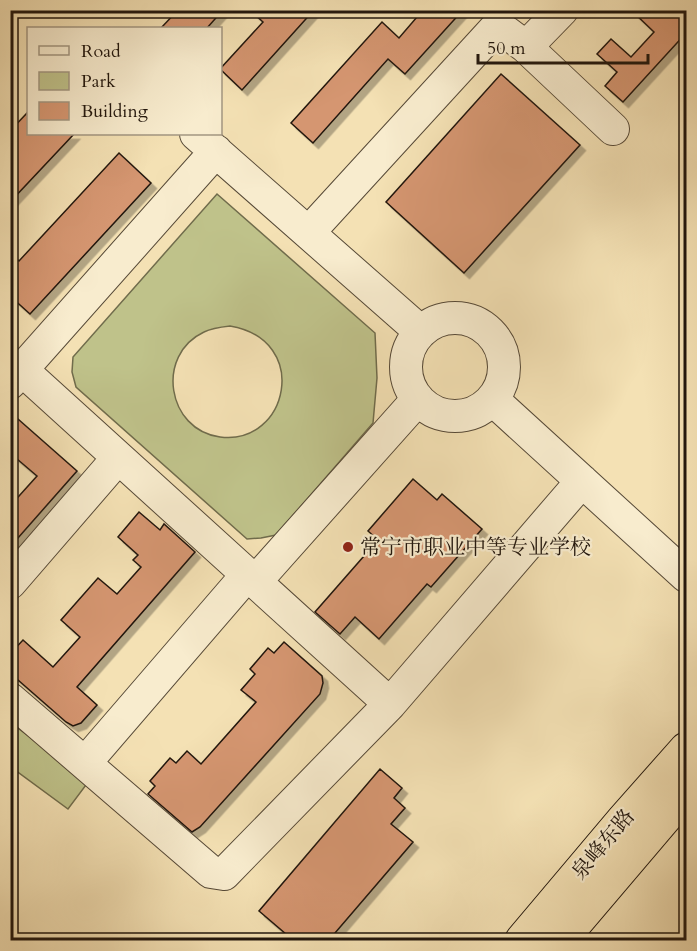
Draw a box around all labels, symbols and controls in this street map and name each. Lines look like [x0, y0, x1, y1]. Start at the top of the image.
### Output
legend [27, 27, 222, 135]
scale bar [478, 27, 648, 65]
text: 50 m [487, 36, 526, 61]
text: Road [81, 39, 121, 64]
text: Park [81, 69, 116, 94]
text: Building [81, 99, 149, 124]
place label: 常宁市职业中等专业学校 [360, 533, 591, 562]
marker: 常宁市职业中等专业学校 [341, 540, 355, 554]
street label: 泉峰东路 [565, 803, 641, 886]

